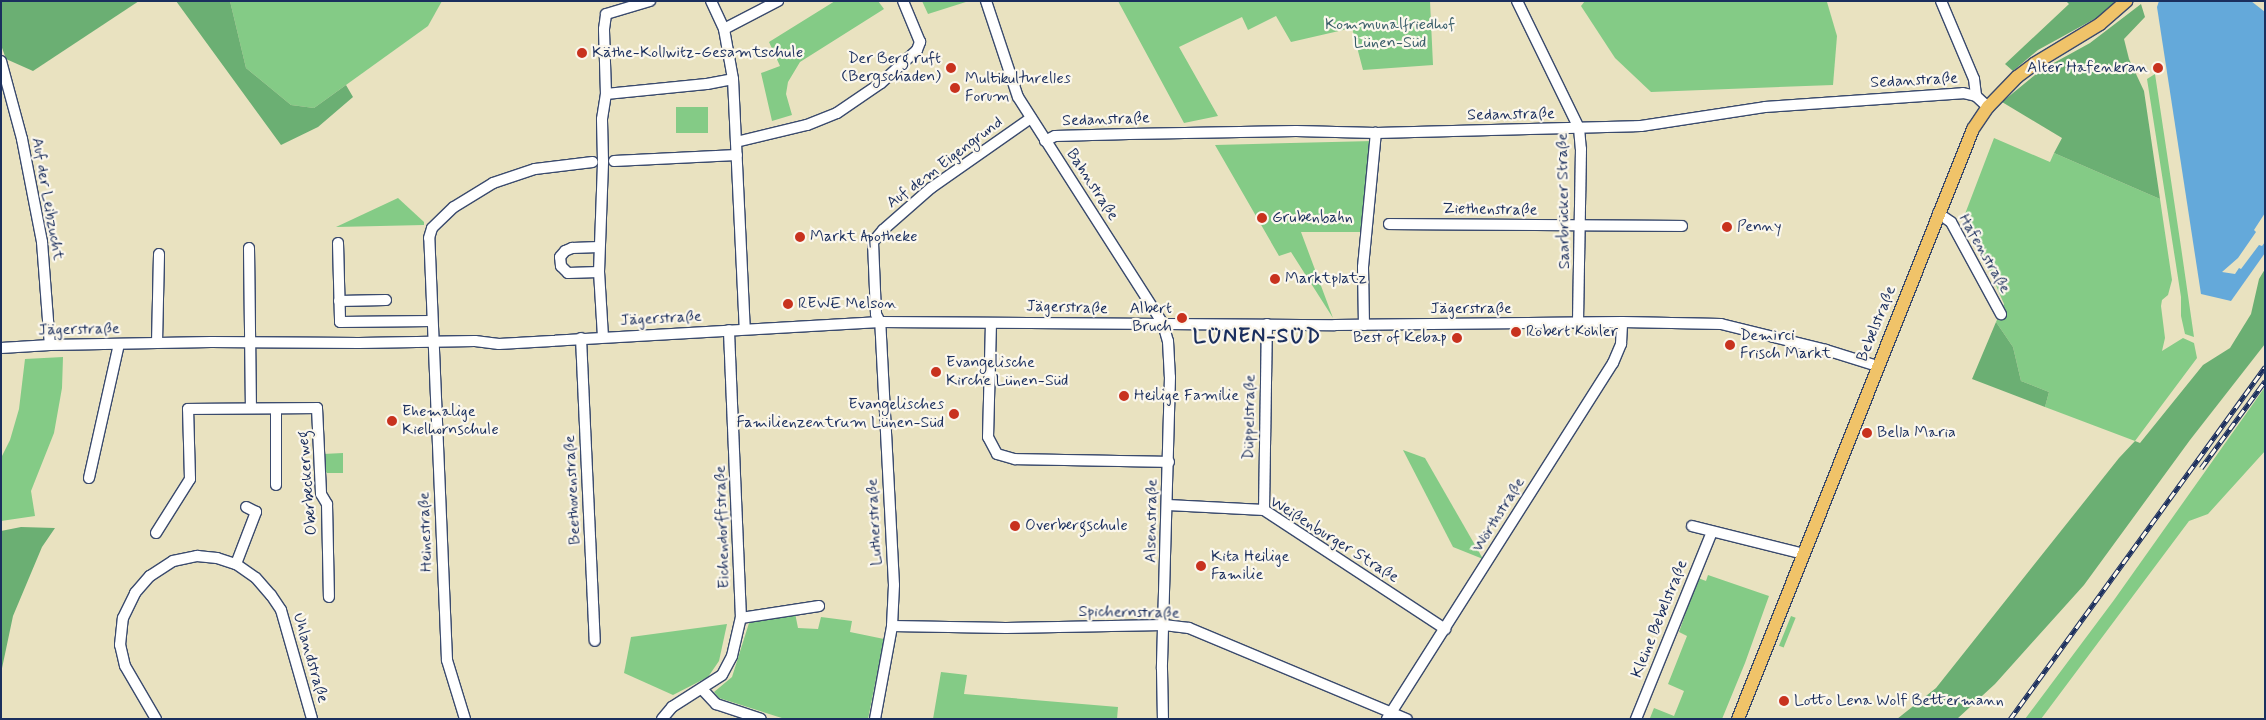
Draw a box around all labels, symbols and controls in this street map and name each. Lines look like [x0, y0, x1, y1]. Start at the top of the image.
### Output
park label: Kommunalfriedhof Lünen-Süd [1325, 15, 1455, 53]
place label: Käthe-Kollwitz-Gesamtschule [592, 43, 803, 63]
marker: Käthe-Kollwitz-Gesamtschule [576, 47, 588, 59]
place label: Der Berg ruft (Bergschaden) [841, 49, 941, 87]
place label: Alter Hafenkran [2027, 58, 2148, 78]
marker: Der Berg ruft (Bergschaden) [945, 62, 957, 74]
marker: Alter Hafenkran [2152, 62, 2164, 74]
place label: Multikulturelles Forum [965, 69, 1071, 107]
street label: Sedanstraße [1870, 69, 1958, 93]
marker: Multikulturelles Forum [949, 82, 961, 94]
street label: Sedanstraße [1467, 105, 1555, 125]
street label: Sedanstraße [1062, 109, 1150, 131]
street label: Auf dem Eigengrund [884, 114, 1006, 212]
street label: Saarbrücker Straße [1553, 133, 1575, 269]
street label: Auf der Leibzucht [27, 137, 67, 261]
street label: Bahnstraße [1062, 145, 1122, 225]
street label: Ziethenstraße [1442, 200, 1538, 220]
place label: Grubenbahn [1272, 208, 1353, 228]
street label: Hafenstraße [1954, 211, 2014, 297]
marker: Grubenbahn [1256, 212, 1268, 224]
place label: Penny [1737, 217, 1782, 237]
marker: Penny [1721, 221, 1733, 233]
place label: Markt Apotheke [810, 227, 918, 247]
marker: Markt Apotheke [794, 231, 806, 243]
place label: Marktplatz [1285, 269, 1367, 289]
marker: Marktplatz [1269, 273, 1281, 285]
street label: Bebelstraße [1853, 283, 1901, 365]
place label: REWE Melson [798, 294, 892, 314]
street label: Jägerstraße [1026, 297, 1108, 319]
marker: REWE Melson [782, 298, 794, 310]
place label: Albert Bruch [1129, 299, 1172, 337]
street label: Jägerstraße [1430, 299, 1512, 319]
street label: Jägerstraße [620, 307, 702, 331]
marker: Albert Bruch [1176, 312, 1188, 324]
street label: Jägerstraße [38, 320, 120, 340]
place label: Robert Köhler [1526, 322, 1620, 342]
district label: LÜNEN-SÜD [1191, 323, 1323, 349]
marker: Robert Köhler [1510, 326, 1522, 338]
place label: Demirci Frisch Markt [1740, 326, 1831, 364]
place label: Best of Kebap [1353, 328, 1447, 348]
marker: Best of Kebap [1451, 332, 1463, 344]
marker: Demirci Frisch Markt [1724, 339, 1736, 351]
place label: Evangelische Kirche Lünen-Süd [946, 353, 1068, 391]
marker: Evangelische Kirche Lünen-Süd [930, 366, 942, 378]
street label: Düppelstraße [1240, 374, 1260, 460]
place label: Heilige Familie [1134, 386, 1236, 406]
marker: Heilige Familie [1118, 390, 1130, 402]
place label: Evangelisches Familienzentrum Lünen-Süd [736, 395, 944, 433]
place label: Ehemalige Kielhornschule [402, 402, 499, 440]
marker: Evangelisches Familienzentrum Lünen-Süd [948, 408, 960, 420]
marker: Ehemalige Kielhornschule [386, 415, 398, 427]
place label: Bella Maria [1877, 423, 1956, 443]
marker: Bella Maria [1861, 427, 1873, 439]
street label: Oberbeckerweg [294, 430, 322, 536]
street label: Beethovenstraße [561, 435, 585, 545]
street label: Eichendorffstraße [711, 465, 735, 589]
street label: Wörthstraße [1469, 474, 1529, 556]
street label: Lutherstraße [863, 478, 887, 566]
street label: Alsenstraße [1142, 479, 1162, 563]
street label: Heinestraße [415, 492, 437, 572]
street label: Weißenburger Straße [1267, 493, 1401, 587]
place label: Overbergschule [1025, 516, 1128, 536]
marker: Overbergschule [1009, 520, 1021, 532]
place label: Kita Heilige Familie [1211, 547, 1289, 585]
street label: Kleine Bebelstraße [1627, 557, 1693, 681]
marker: Kita Heilige Familie [1195, 560, 1207, 572]
street label: Spichernstraße [1078, 603, 1180, 623]
street label: Uhlandstraße [288, 611, 332, 705]
place label: Lotto Lena Wolf Bettermann [1794, 691, 2002, 711]
marker: Lotto Lena Wolf Bettermann [1778, 695, 1790, 707]

